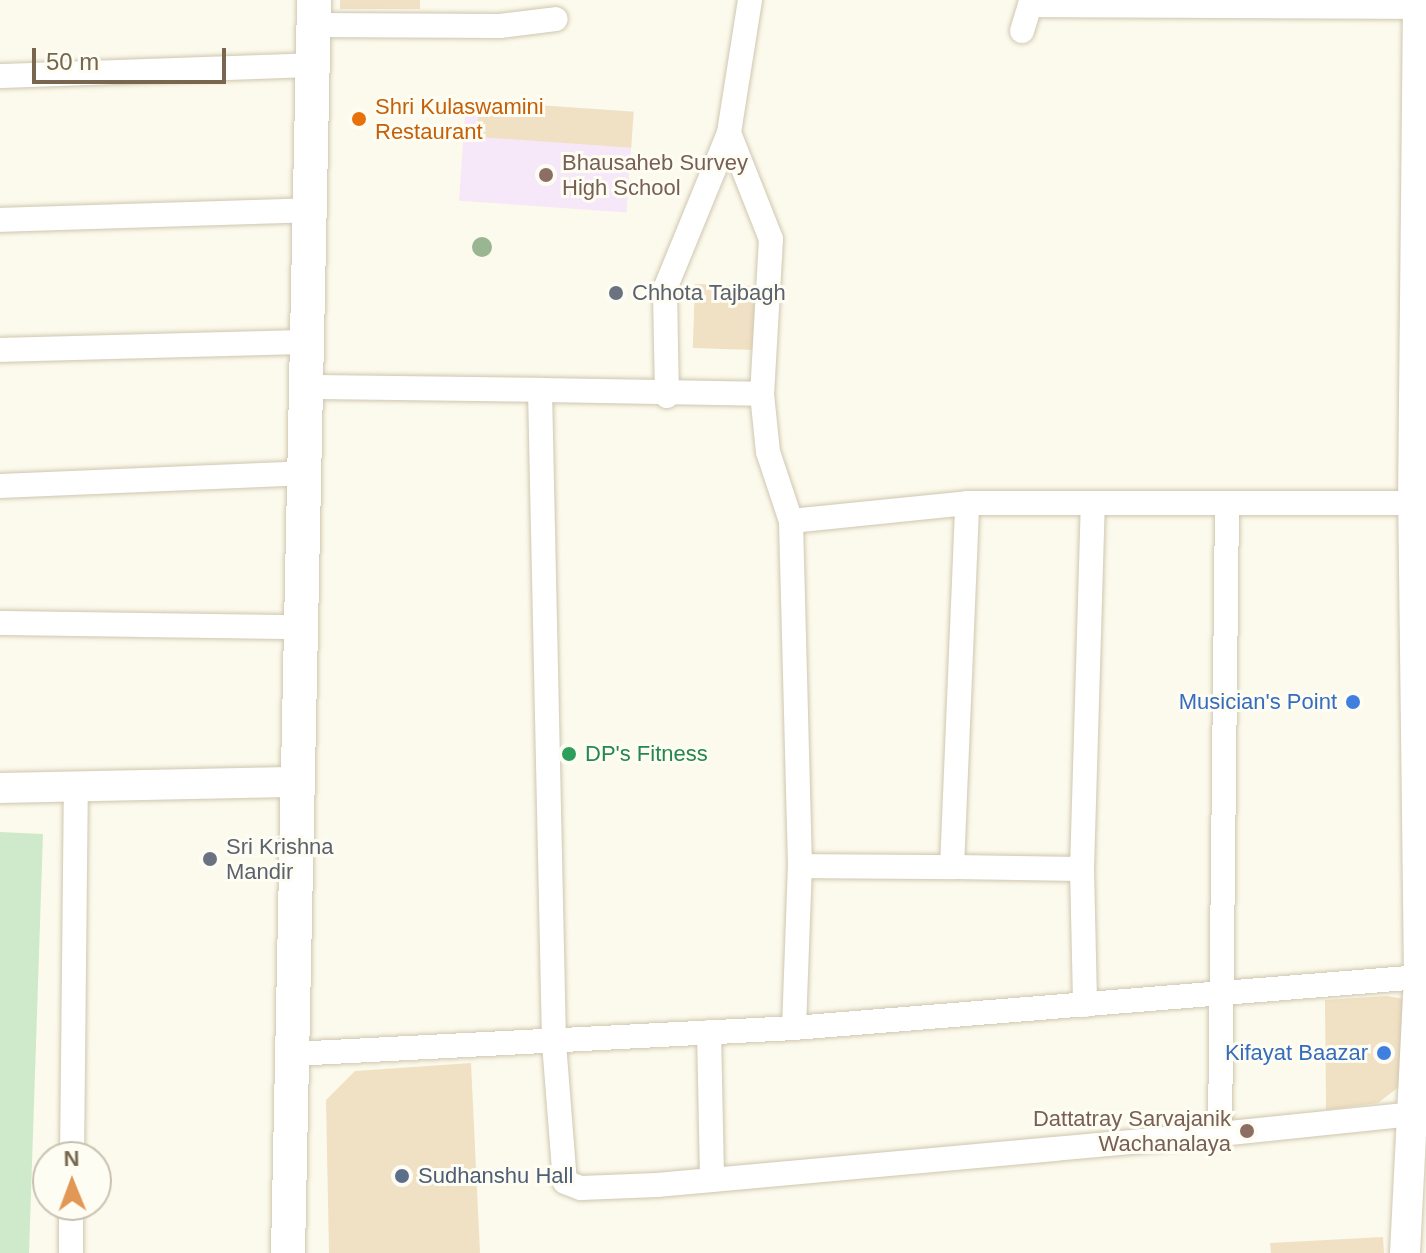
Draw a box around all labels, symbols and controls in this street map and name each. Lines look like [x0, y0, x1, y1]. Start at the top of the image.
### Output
scale bar [36, 32, 230, 82]
text: 50 m [46, 48, 99, 75]
place label: Shri Kulaswamini Restaurant [375, 93, 544, 144]
marker: Shri Kulaswamini Restaurant [350, 110, 368, 128]
place label: Bhausaheb Survey High School [562, 149, 748, 200]
marker: Bhausaheb Survey High School [537, 166, 555, 184]
place label: Chhota Tajbagh [632, 280, 786, 306]
marker: Chhota Tajbagh [607, 284, 625, 302]
place label: Musician's Point [1179, 689, 1337, 715]
marker: Musician's Point [1344, 693, 1362, 711]
place label: DP's Fitness [585, 741, 708, 767]
marker: DP's Fitness [560, 745, 578, 763]
place label: Sri Krishna Mandir [226, 833, 334, 884]
marker: Sri Krishna Mandir [201, 850, 219, 868]
place label: Kifayat Baazar [1225, 1040, 1368, 1066]
marker: Kifayat Baazar [1375, 1044, 1393, 1062]
place label: Dattatray Sarvajanik Wachanalaya [1033, 1105, 1231, 1156]
marker: Dattatray Sarvajanik Wachanalaya [1238, 1122, 1256, 1140]
north arrow [32, 1141, 112, 1221]
text: N [63, 1146, 80, 1171]
place label: Sudhanshu Hall [418, 1163, 573, 1189]
marker: Sudhanshu Hall [393, 1167, 411, 1185]

